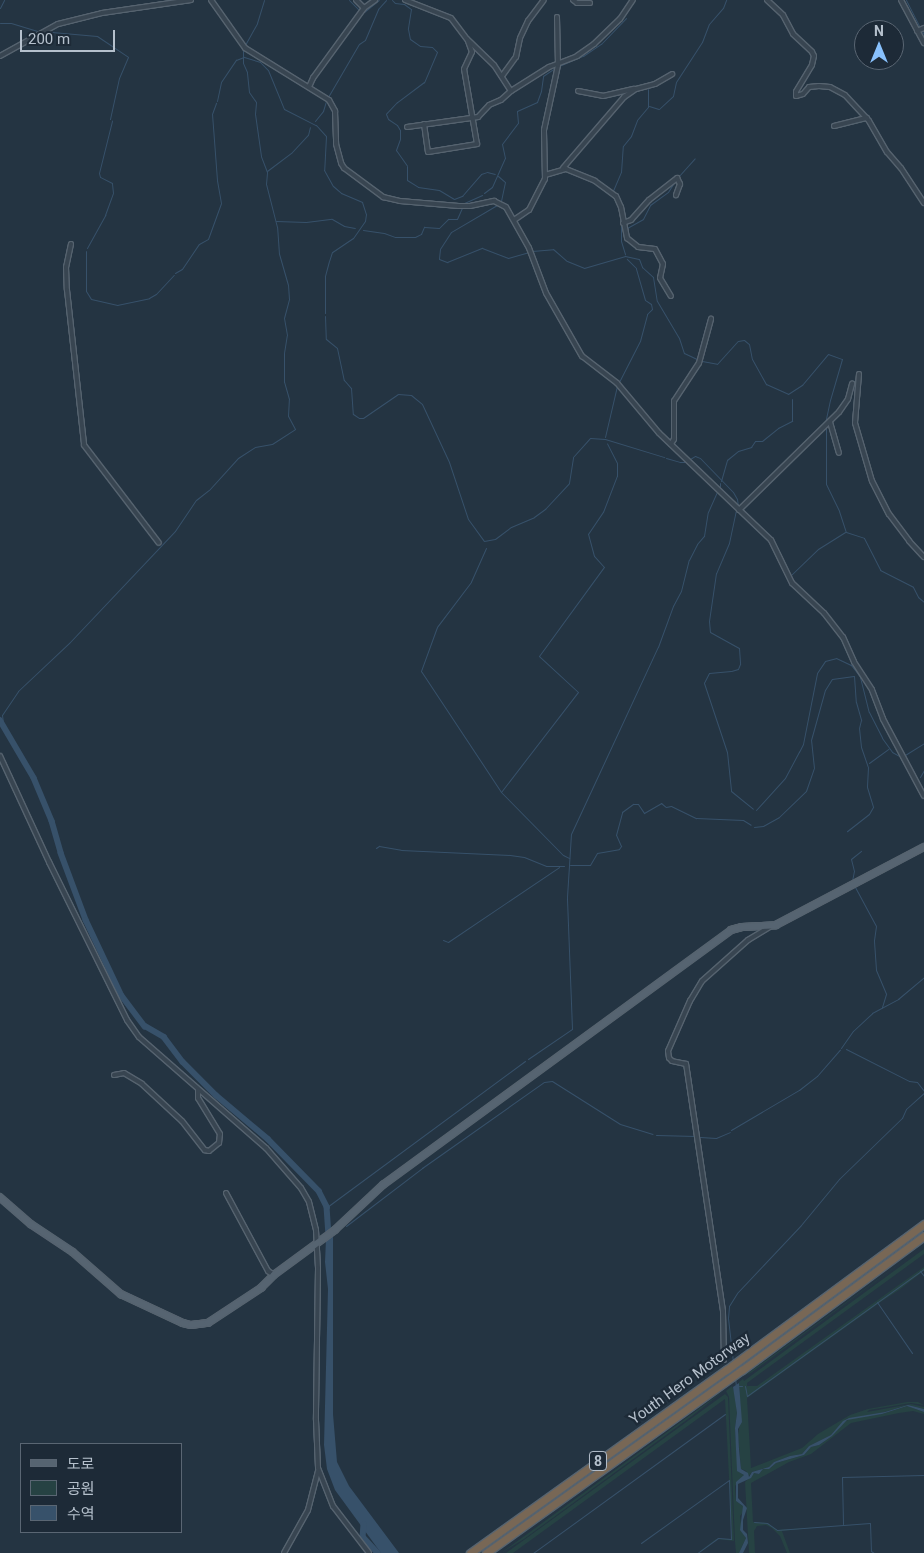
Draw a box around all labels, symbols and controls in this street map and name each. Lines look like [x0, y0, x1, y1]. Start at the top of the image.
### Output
scale bar [22, 20, 118, 52]
north arrow [854, 20, 904, 70]
text: N [874, 23, 884, 39]
text: 200 m [28, 30, 70, 48]
street label: Youth Hero Motorway [626, 1329, 754, 1429]
legend [20, 1443, 182, 1533]
road number: 8 [588, 1450, 608, 1472]
text: 도로 [67, 1455, 95, 1473]
text: 공원 [67, 1480, 95, 1498]
text: 수역 [67, 1505, 95, 1523]

